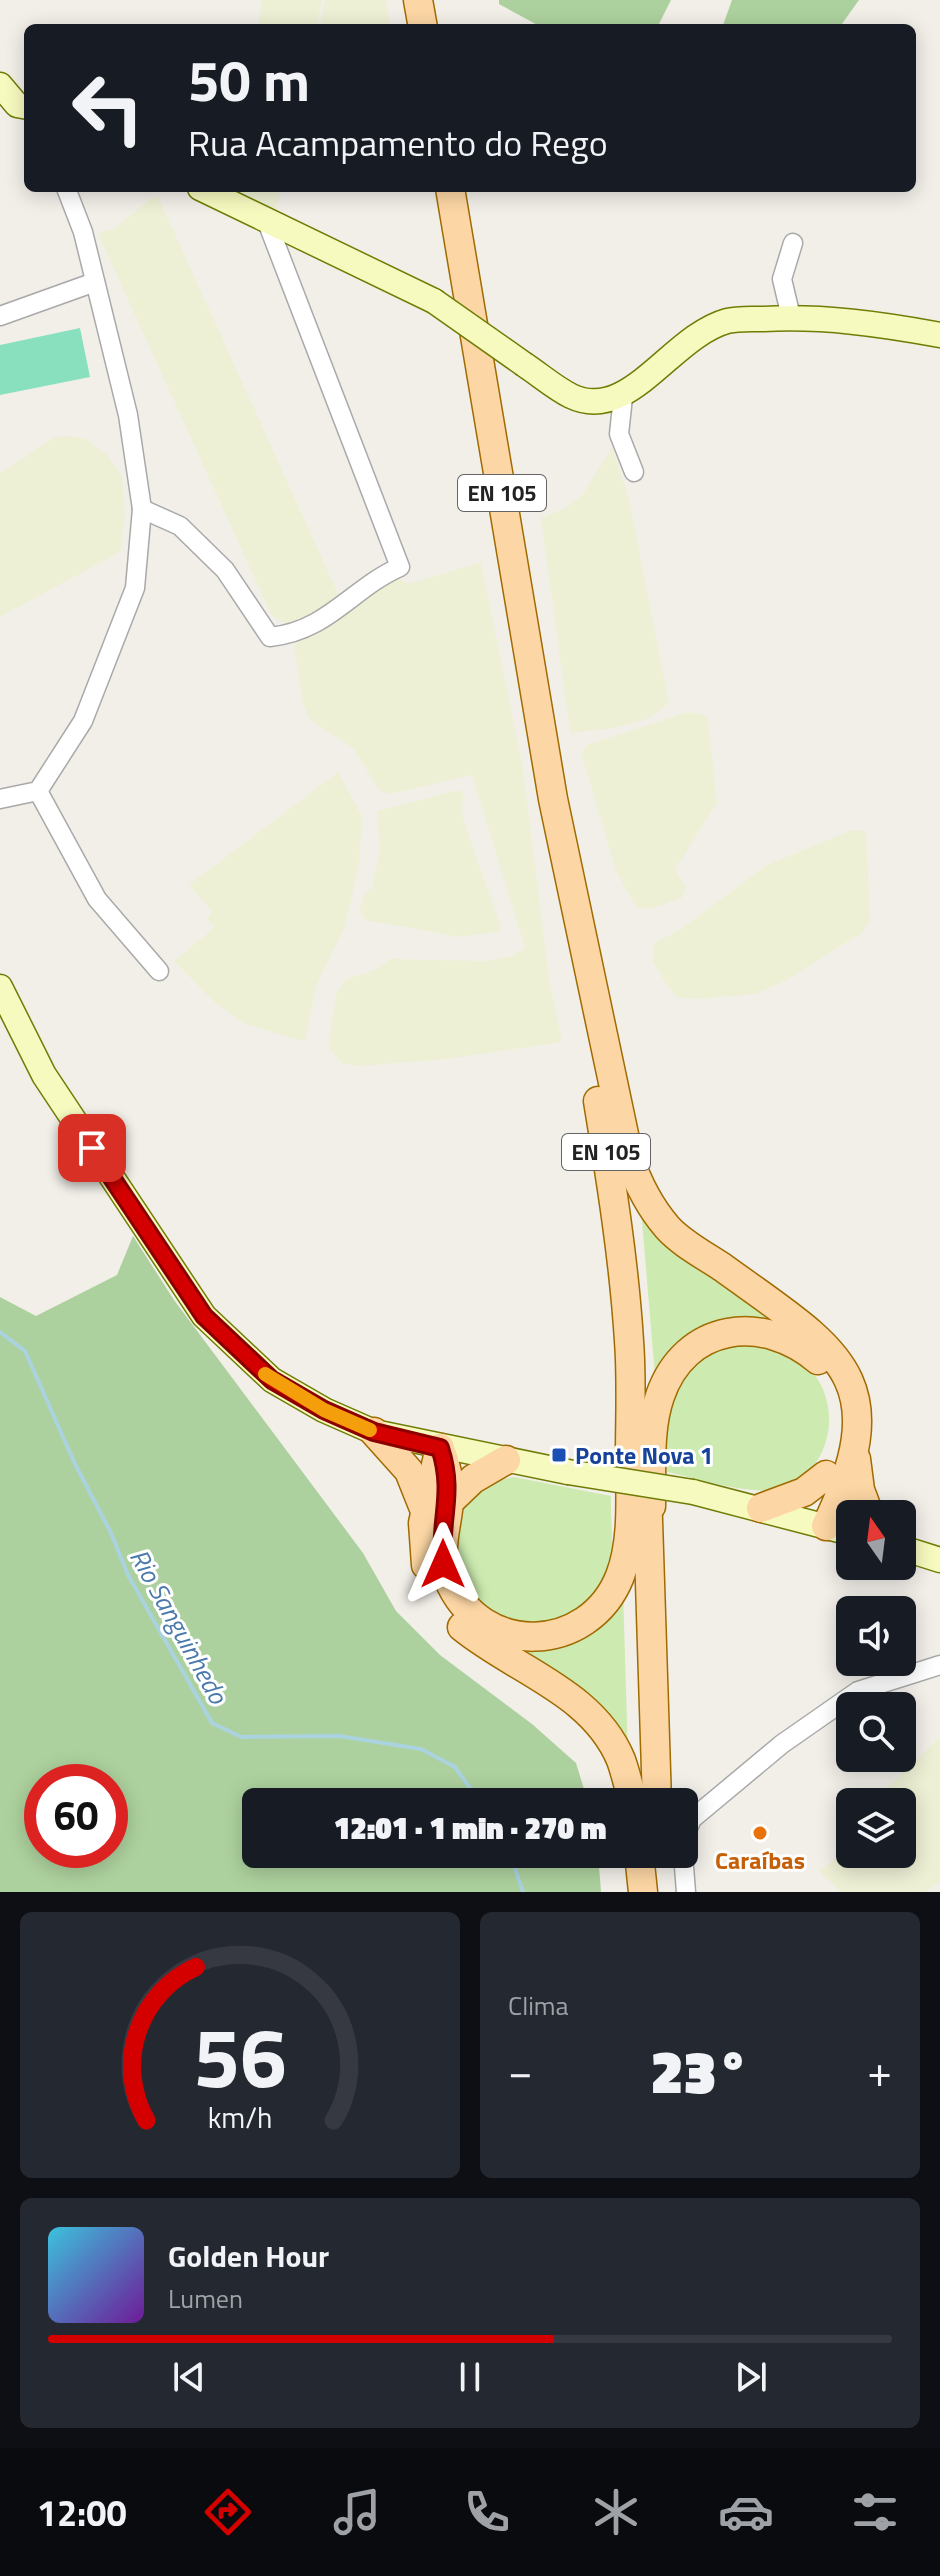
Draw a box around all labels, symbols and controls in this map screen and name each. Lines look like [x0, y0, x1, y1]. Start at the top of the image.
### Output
text: 50 m [188, 38, 310, 123]
icon: left [56, 56, 160, 160]
text: Rua Acampamento do Rego [188, 115, 608, 170]
road number: EN 105 [458, 475, 546, 511]
pin [58, 1114, 126, 1182]
icon: arrive [70, 1126, 114, 1170]
road number: EN 105 [562, 1134, 650, 1170]
place label: Ponte Nova 1 [575, 1437, 713, 1473]
marker: Ponte Nova 1 [550, 1446, 568, 1464]
north arrow [836, 1500, 916, 1580]
map controls [836, 1500, 916, 1868]
position arrow [401, 1522, 485, 1606]
water label: Rio Sanguinhedo [120, 1541, 238, 1712]
button: sound [836, 1596, 916, 1676]
button: search [836, 1692, 916, 1772]
speed limit sign: 60 [24, 1764, 128, 1868]
button: layers [836, 1788, 916, 1868]
text: 12:01 · 1 min · 270 m [334, 1805, 606, 1851]
marker: Caraíbas [751, 1824, 769, 1842]
place label: Caraíbas [715, 1842, 805, 1878]
text: Clima [508, 1986, 569, 2025]
text: 56 [193, 1993, 287, 2119]
text: 23° [651, 2025, 750, 2116]
text: − [508, 2037, 533, 2104]
text: + [867, 2037, 892, 2104]
text: km/h [208, 2096, 272, 2139]
text: Golden Hour [168, 2233, 329, 2279]
text: Lumen [168, 2279, 243, 2318]
icon: previous [167, 2355, 211, 2399]
icon: pause [448, 2355, 492, 2399]
icon: next [729, 2355, 773, 2399]
icon: directions [200, 2484, 256, 2540]
icon: music [329, 2484, 385, 2540]
icon: phone [459, 2484, 515, 2540]
icon: climate [588, 2484, 644, 2540]
icon: car [718, 2484, 774, 2540]
icon: filters [847, 2484, 903, 2540]
text: 12:00 [37, 2485, 127, 2540]

